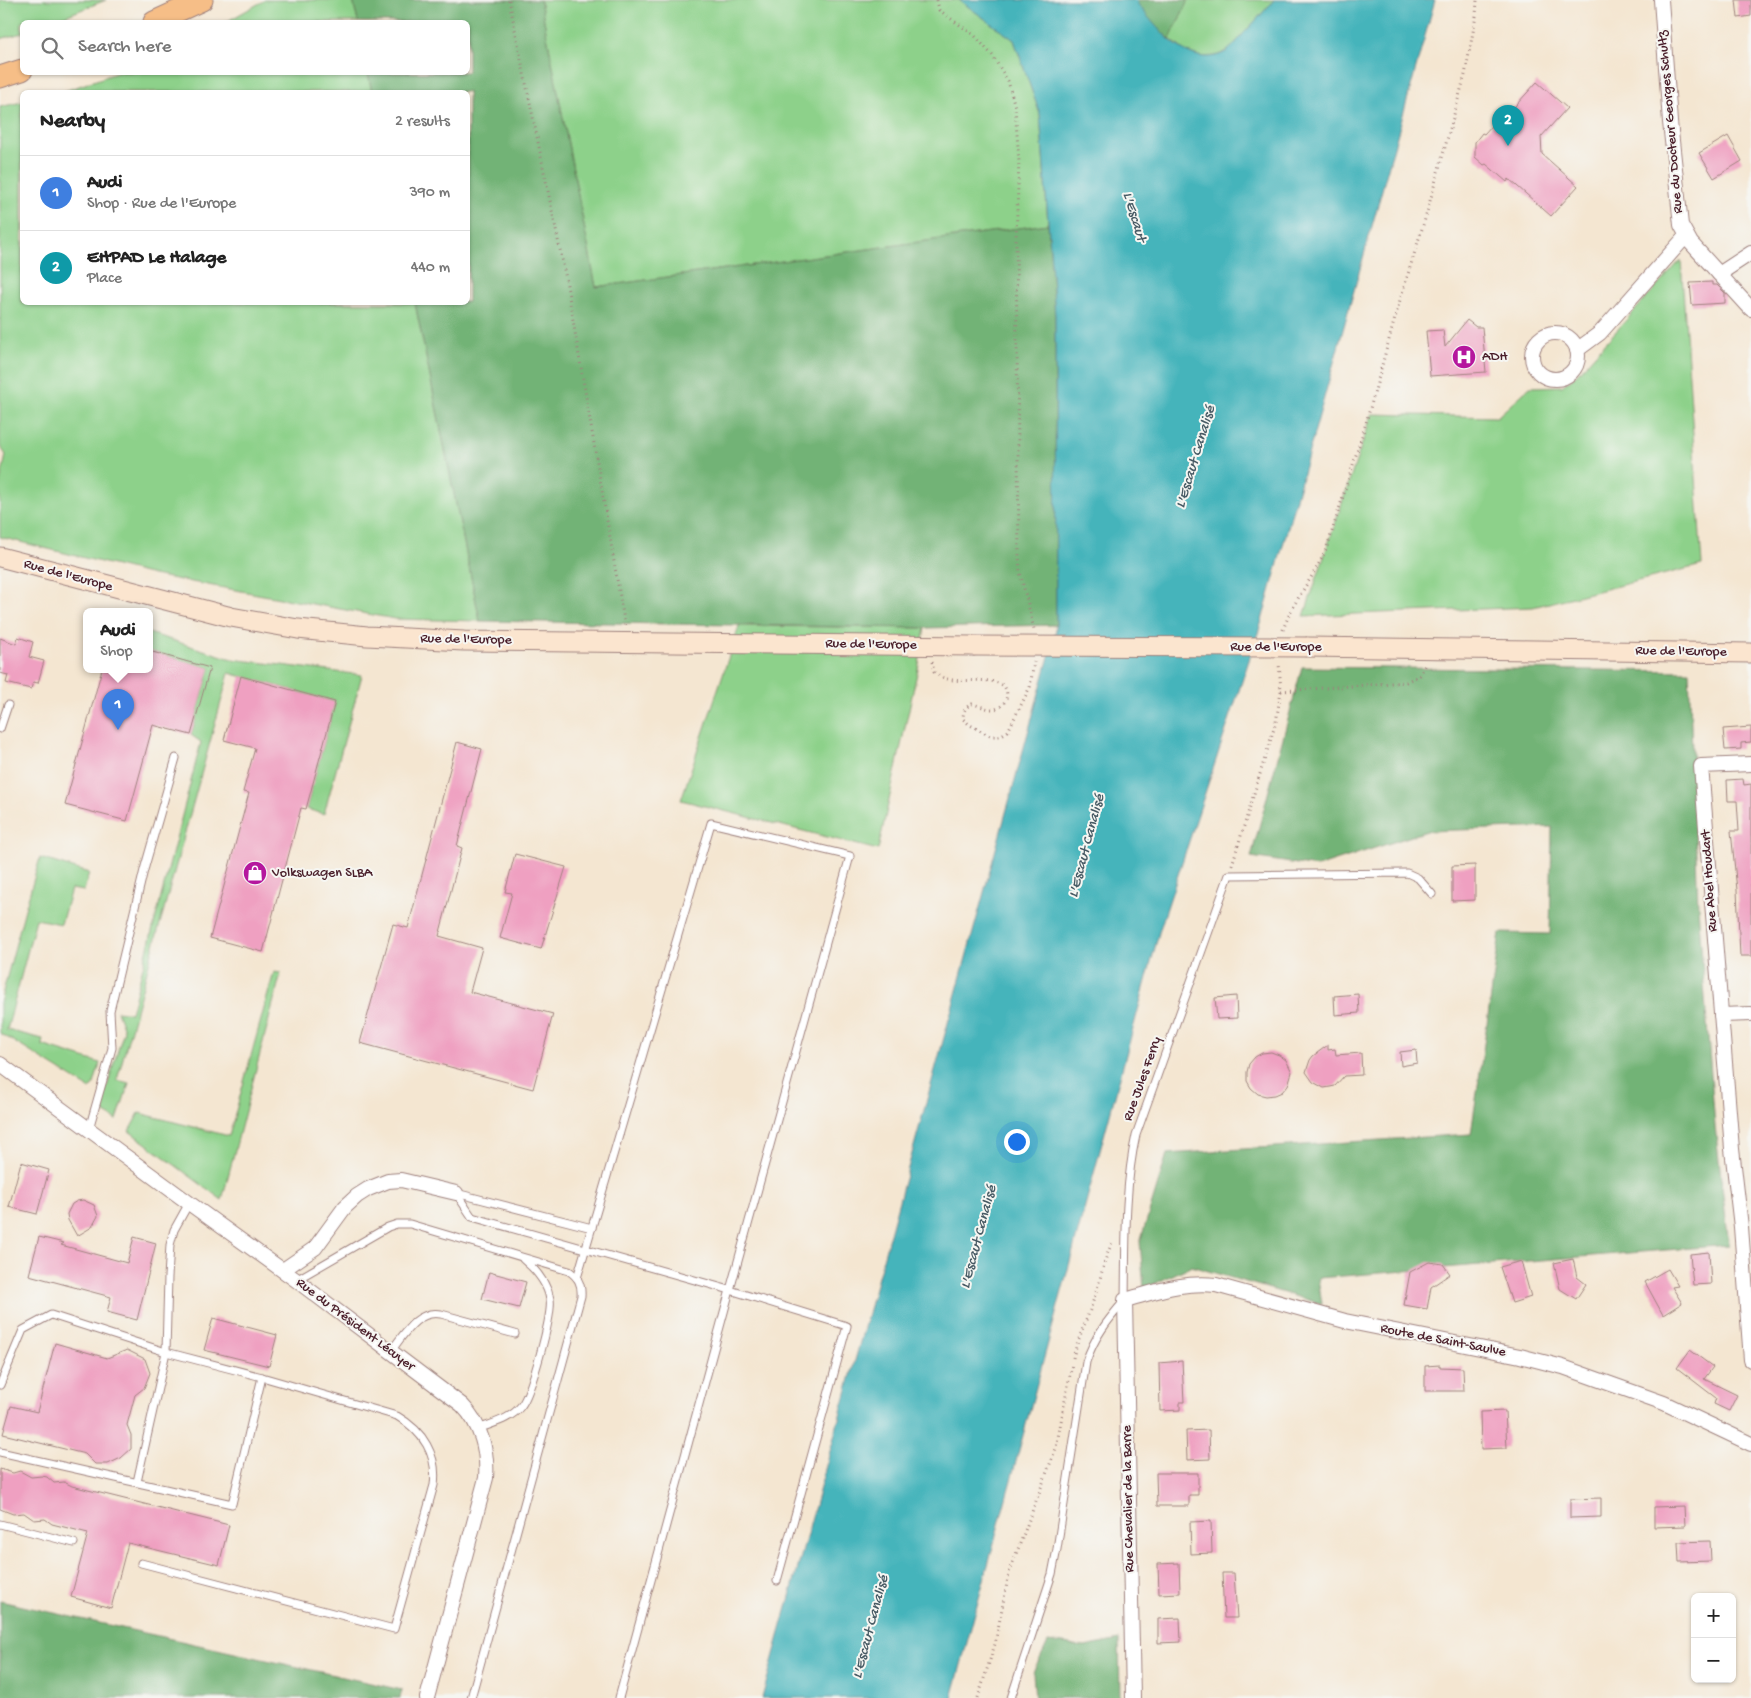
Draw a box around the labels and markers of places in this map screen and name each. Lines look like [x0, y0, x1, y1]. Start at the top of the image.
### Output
pin: 2 [1492, 105, 1524, 146]
hospital icon: ADH [1451, 344, 1477, 370]
place label: ADH [1482, 349, 1508, 366]
pin: 1 [102, 689, 134, 730]
shop icon: Volkswagen SLBA [242, 860, 268, 886]
place label: Volkswagen SLBA [271, 865, 373, 882]

